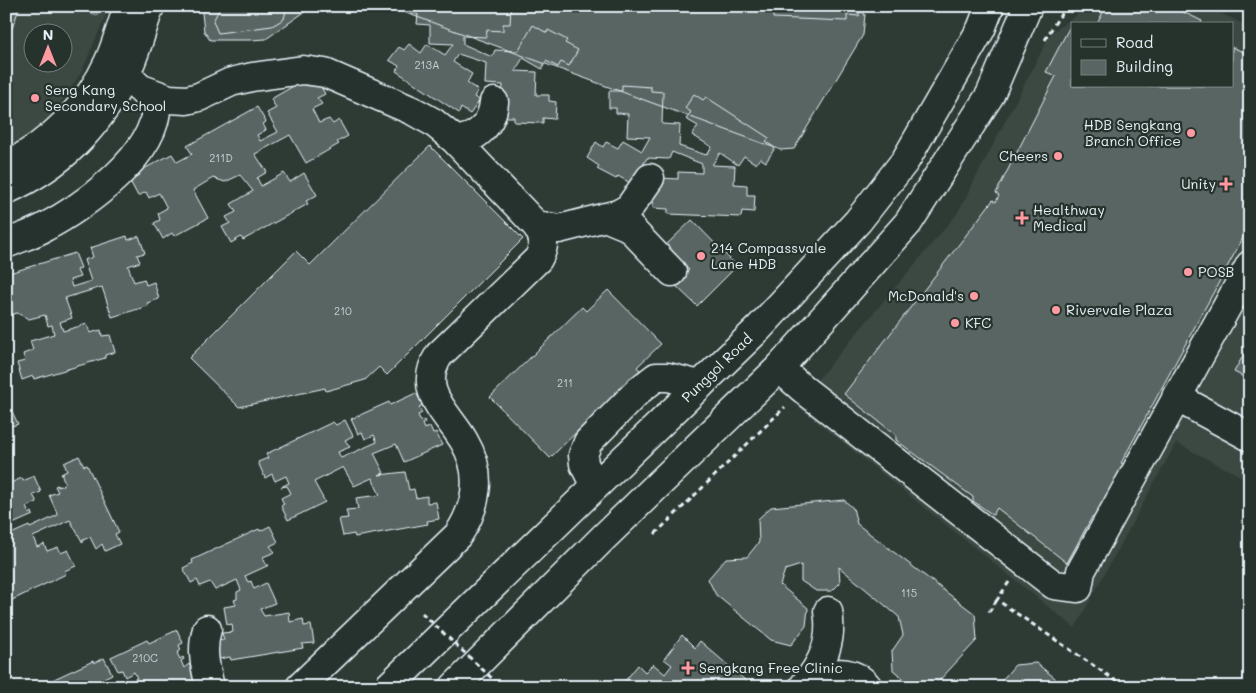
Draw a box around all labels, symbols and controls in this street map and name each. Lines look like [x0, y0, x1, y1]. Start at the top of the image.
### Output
north arrow [22, 22, 72, 72]
legend [1071, 22, 1234, 88]
text: N [43, 25, 53, 44]
text: Road [1116, 32, 1153, 52]
text: Building [1116, 56, 1173, 76]
house number: 213A [414, 57, 440, 72]
place label: Seng Kang Secondary School [45, 80, 166, 115]
marker: Seng Kang Secondary School [29, 92, 41, 104]
place label: HDB Sengkang Branch Office [1084, 115, 1181, 150]
marker: HDB Sengkang Branch Office [1185, 127, 1197, 139]
place label: Cheers [999, 146, 1048, 165]
house number: 211D [209, 150, 233, 165]
marker: Cheers [1052, 150, 1064, 162]
place label: Unity [1181, 174, 1216, 193]
marker: Unity [1220, 178, 1232, 190]
place label: Healthway Medical [1033, 200, 1105, 235]
marker: Healthway Medical [1015, 211, 1029, 225]
place label: 214 Compassvale Lane HDB [711, 238, 827, 273]
marker: 214 Compassvale Lane HDB [695, 250, 707, 262]
place label: POSB [1198, 262, 1234, 281]
marker: POSB [1182, 266, 1194, 278]
place label: McDonald's [888, 286, 964, 305]
marker: McDonald's [968, 290, 980, 302]
place label: Rivervale Plaza [1066, 300, 1172, 319]
house number: 210 [334, 303, 352, 318]
marker: Rivervale Plaza [1050, 304, 1062, 316]
place label: KFC [965, 313, 991, 332]
marker: KFC [949, 317, 961, 329]
street label: Punggol Road [677, 329, 756, 406]
house number: 211 [557, 375, 573, 390]
house number: 115 [901, 585, 917, 600]
house number: 210C [132, 650, 158, 665]
place label: Sengkang Free Clinic [699, 658, 843, 677]
marker: Sengkang Free Clinic [681, 661, 695, 675]

